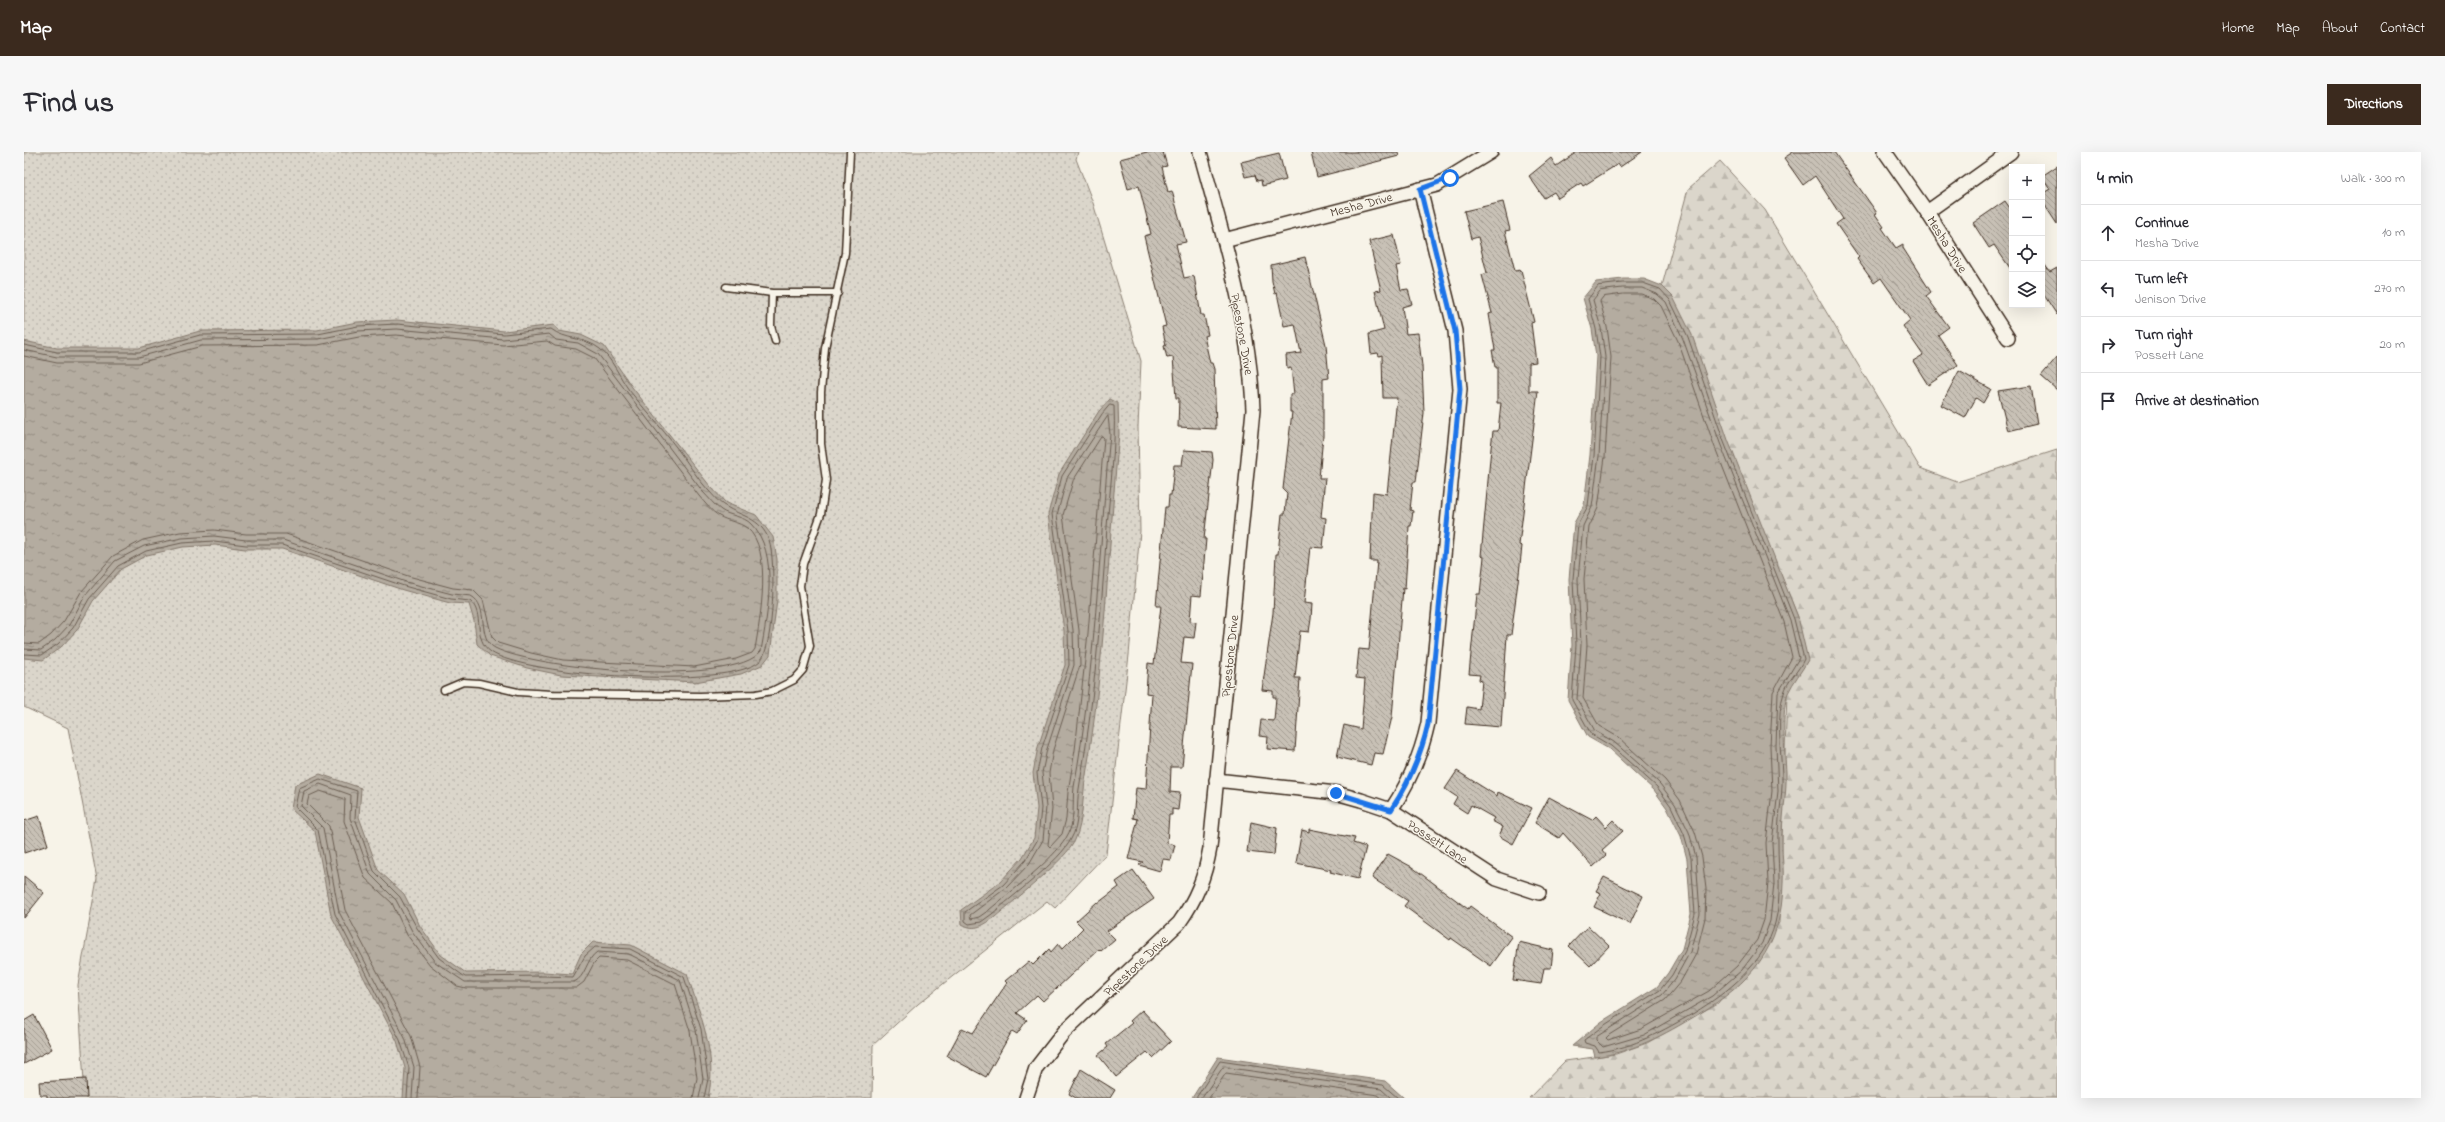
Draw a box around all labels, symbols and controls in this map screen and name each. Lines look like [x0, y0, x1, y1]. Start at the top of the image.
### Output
text: Map [20, 15, 52, 42]
text: Home [2222, 18, 2254, 39]
text: Map [2276, 18, 2300, 39]
text: About [2322, 18, 2358, 39]
text: Contact [2380, 18, 2425, 39]
text: Find us [24, 84, 114, 125]
button: Directions [2327, 84, 2421, 125]
map controls [2009, 164, 2045, 308]
button: + [2009, 164, 2045, 200]
text: 4 min [2097, 166, 2133, 191]
route start [1441, 169, 1459, 187]
text: Walk · 300 m [2341, 169, 2405, 188]
street label: Mesha Drive [1328, 188, 1395, 223]
button: − [2009, 200, 2045, 236]
text: Continue [2135, 212, 2189, 234]
street label: Mesha Drive [1922, 213, 1972, 277]
icon: ahead [2097, 222, 2119, 244]
text: 10 m [2382, 223, 2405, 242]
text: Mesha Drive [2135, 234, 2199, 253]
button: locate [2009, 236, 2045, 272]
text: Turn left [2135, 268, 2188, 290]
button: layers [2009, 272, 2045, 308]
icon: left [2097, 278, 2119, 300]
text: 270 m [2374, 279, 2405, 298]
text: Jenison Drive [2135, 290, 2206, 309]
street label: Pipestone Drive [1225, 292, 1258, 377]
text: Turn right [2135, 324, 2193, 346]
icon: right [2097, 334, 2119, 356]
text: 20 m [2380, 335, 2405, 354]
text: Possett Lane [2135, 346, 2204, 365]
icon: arrive [2097, 390, 2119, 412]
text: Arrive at destination [2135, 390, 2259, 412]
street label: Pipestone Drive [1217, 614, 1244, 698]
route end [1327, 784, 1345, 802]
street label: Possett Lane [1403, 816, 1471, 869]
street label: Pipestone Drive [1099, 931, 1173, 1001]

